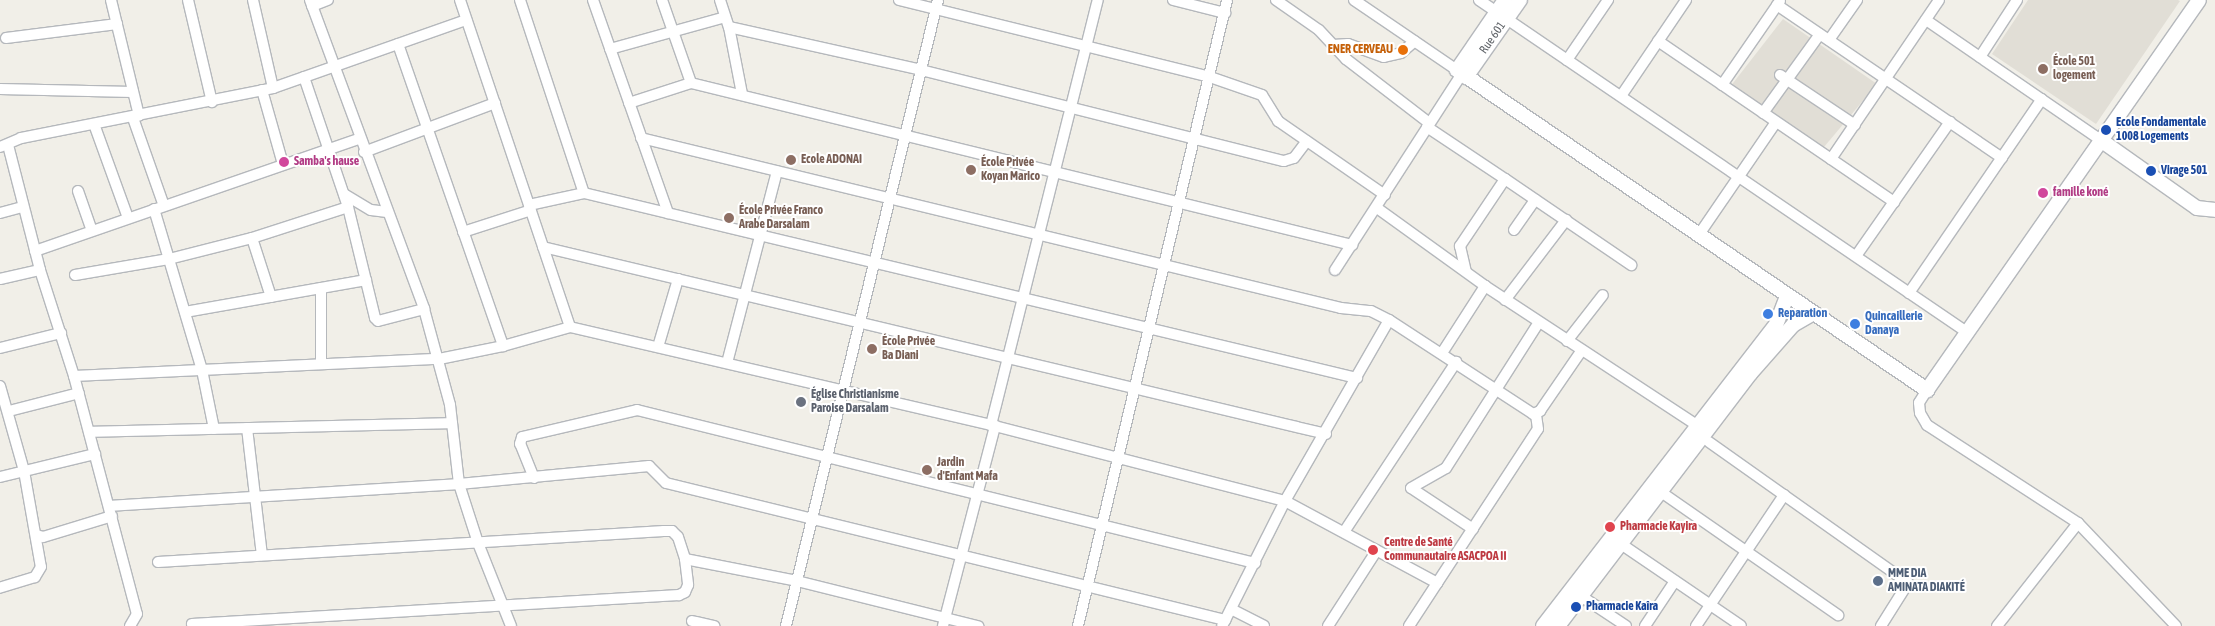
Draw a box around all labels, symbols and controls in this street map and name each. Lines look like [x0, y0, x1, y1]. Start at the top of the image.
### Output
street label: Rue 601 [1477, 19, 1509, 57]
place label: ENER CERVEAU [1328, 43, 1393, 57]
marker: ENER CERVEAU [1397, 44, 1409, 56]
place label: École 501 logement [2053, 55, 2095, 83]
marker: École 501 logement [2037, 63, 2049, 75]
place label: Ecole Fondamentale 1008 Logements [2116, 116, 2206, 144]
marker: Ecole Fondamentale 1008 Logements [2100, 124, 2112, 136]
place label: Ecole ADONAI [801, 153, 862, 167]
marker: Ecole ADONAI [785, 154, 797, 166]
place label: Samba's hause [294, 155, 359, 169]
marker: Samba's hause [278, 156, 290, 168]
place label: École Privée Koyan Marico [981, 156, 1040, 184]
marker: École Privée Koyan Marico [965, 164, 977, 176]
place label: Virage 501 [2161, 164, 2207, 178]
marker: Virage 501 [2145, 165, 2157, 177]
place label: famille koné [2053, 186, 2109, 200]
marker: famille koné [2037, 187, 2049, 199]
place label: École Privée Franco Arabe Darsalam [739, 204, 823, 232]
marker: École Privée Franco Arabe Darsalam [723, 212, 735, 224]
place label: Reparation [1778, 307, 1827, 321]
marker: Reparation [1762, 308, 1774, 320]
place label: Quincaillerie Danaya [1865, 310, 1923, 338]
marker: Quincaillerie Danaya [1849, 318, 1861, 330]
place label: École Privée Ba Diani [882, 335, 935, 363]
marker: École Privée Ba Diani [866, 343, 878, 355]
place label: Église Christianisme Paroise Darsalam [811, 388, 899, 416]
marker: Église Christianisme Paroise Darsalam [795, 396, 807, 408]
place label: Jardin d'Enfant Mafa [937, 456, 998, 484]
marker: Jardin d'Enfant Mafa [921, 464, 933, 476]
place label: Pharmacie Kayira [1620, 520, 1697, 534]
marker: Pharmacie Kayira [1604, 521, 1616, 533]
place label: Centre de Santé Communautaire ASACPOA II [1384, 536, 1506, 564]
marker: Centre de Santé Communautaire ASACPOA II [1366, 543, 1380, 557]
place label: MME DIA AMINATA DIAKITÉ [1888, 567, 1965, 595]
marker: MME DIA AMINATA DIAKITÉ [1872, 575, 1884, 587]
place label: Pharmacie Kaîra [1586, 600, 1658, 614]
marker: Pharmacie Kaîra [1570, 601, 1582, 613]

